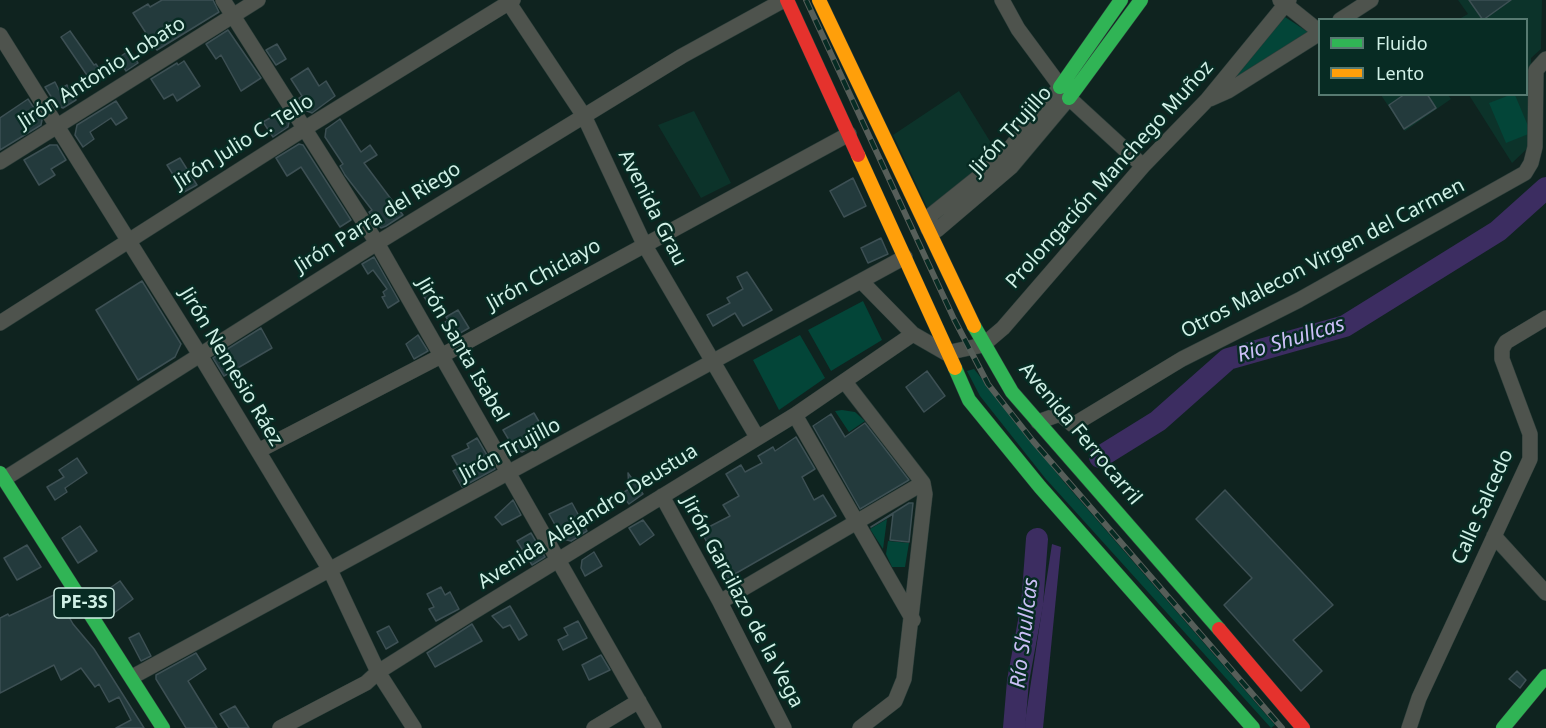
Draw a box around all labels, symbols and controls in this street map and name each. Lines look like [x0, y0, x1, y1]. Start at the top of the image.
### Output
street label: Jirón Antonio Lobato [14, 12, 190, 134]
legend [1318, 18, 1528, 96]
text: Fluido [1376, 31, 1428, 55]
street label: Prolongación Manchego Muñoz [1001, 56, 1219, 294]
text: Lento [1376, 61, 1424, 85]
street label: Jirón Trujillo [965, 81, 1057, 181]
street label: Jirón Julio C. Tello [170, 89, 318, 195]
street label: Avenida Grau [613, 146, 691, 270]
street label: Jirón Parra del Riego [291, 157, 465, 279]
street label: Otros Malecon Virgen del Carmen [1177, 174, 1469, 344]
street label: Jirón Chiclayo [483, 234, 605, 316]
street label: Jirón Santa Isabel [411, 274, 513, 426]
street label: Jirón Nemesio Ráez [174, 283, 288, 451]
water label: Rio Shullcas [1234, 312, 1348, 368]
street label: Avenida Ferrocarril [1014, 358, 1146, 510]
street label: Jirón Trujillo [455, 413, 565, 487]
street label: Avenida Alejandro Deustua [474, 439, 702, 595]
street label: Calle Salcedo [1447, 446, 1519, 568]
street label: Jirón Garcilazo de la Vega [676, 492, 808, 712]
water label: Río Shullcas [1006, 576, 1044, 690]
road number: PE-3S [54, 588, 114, 618]

